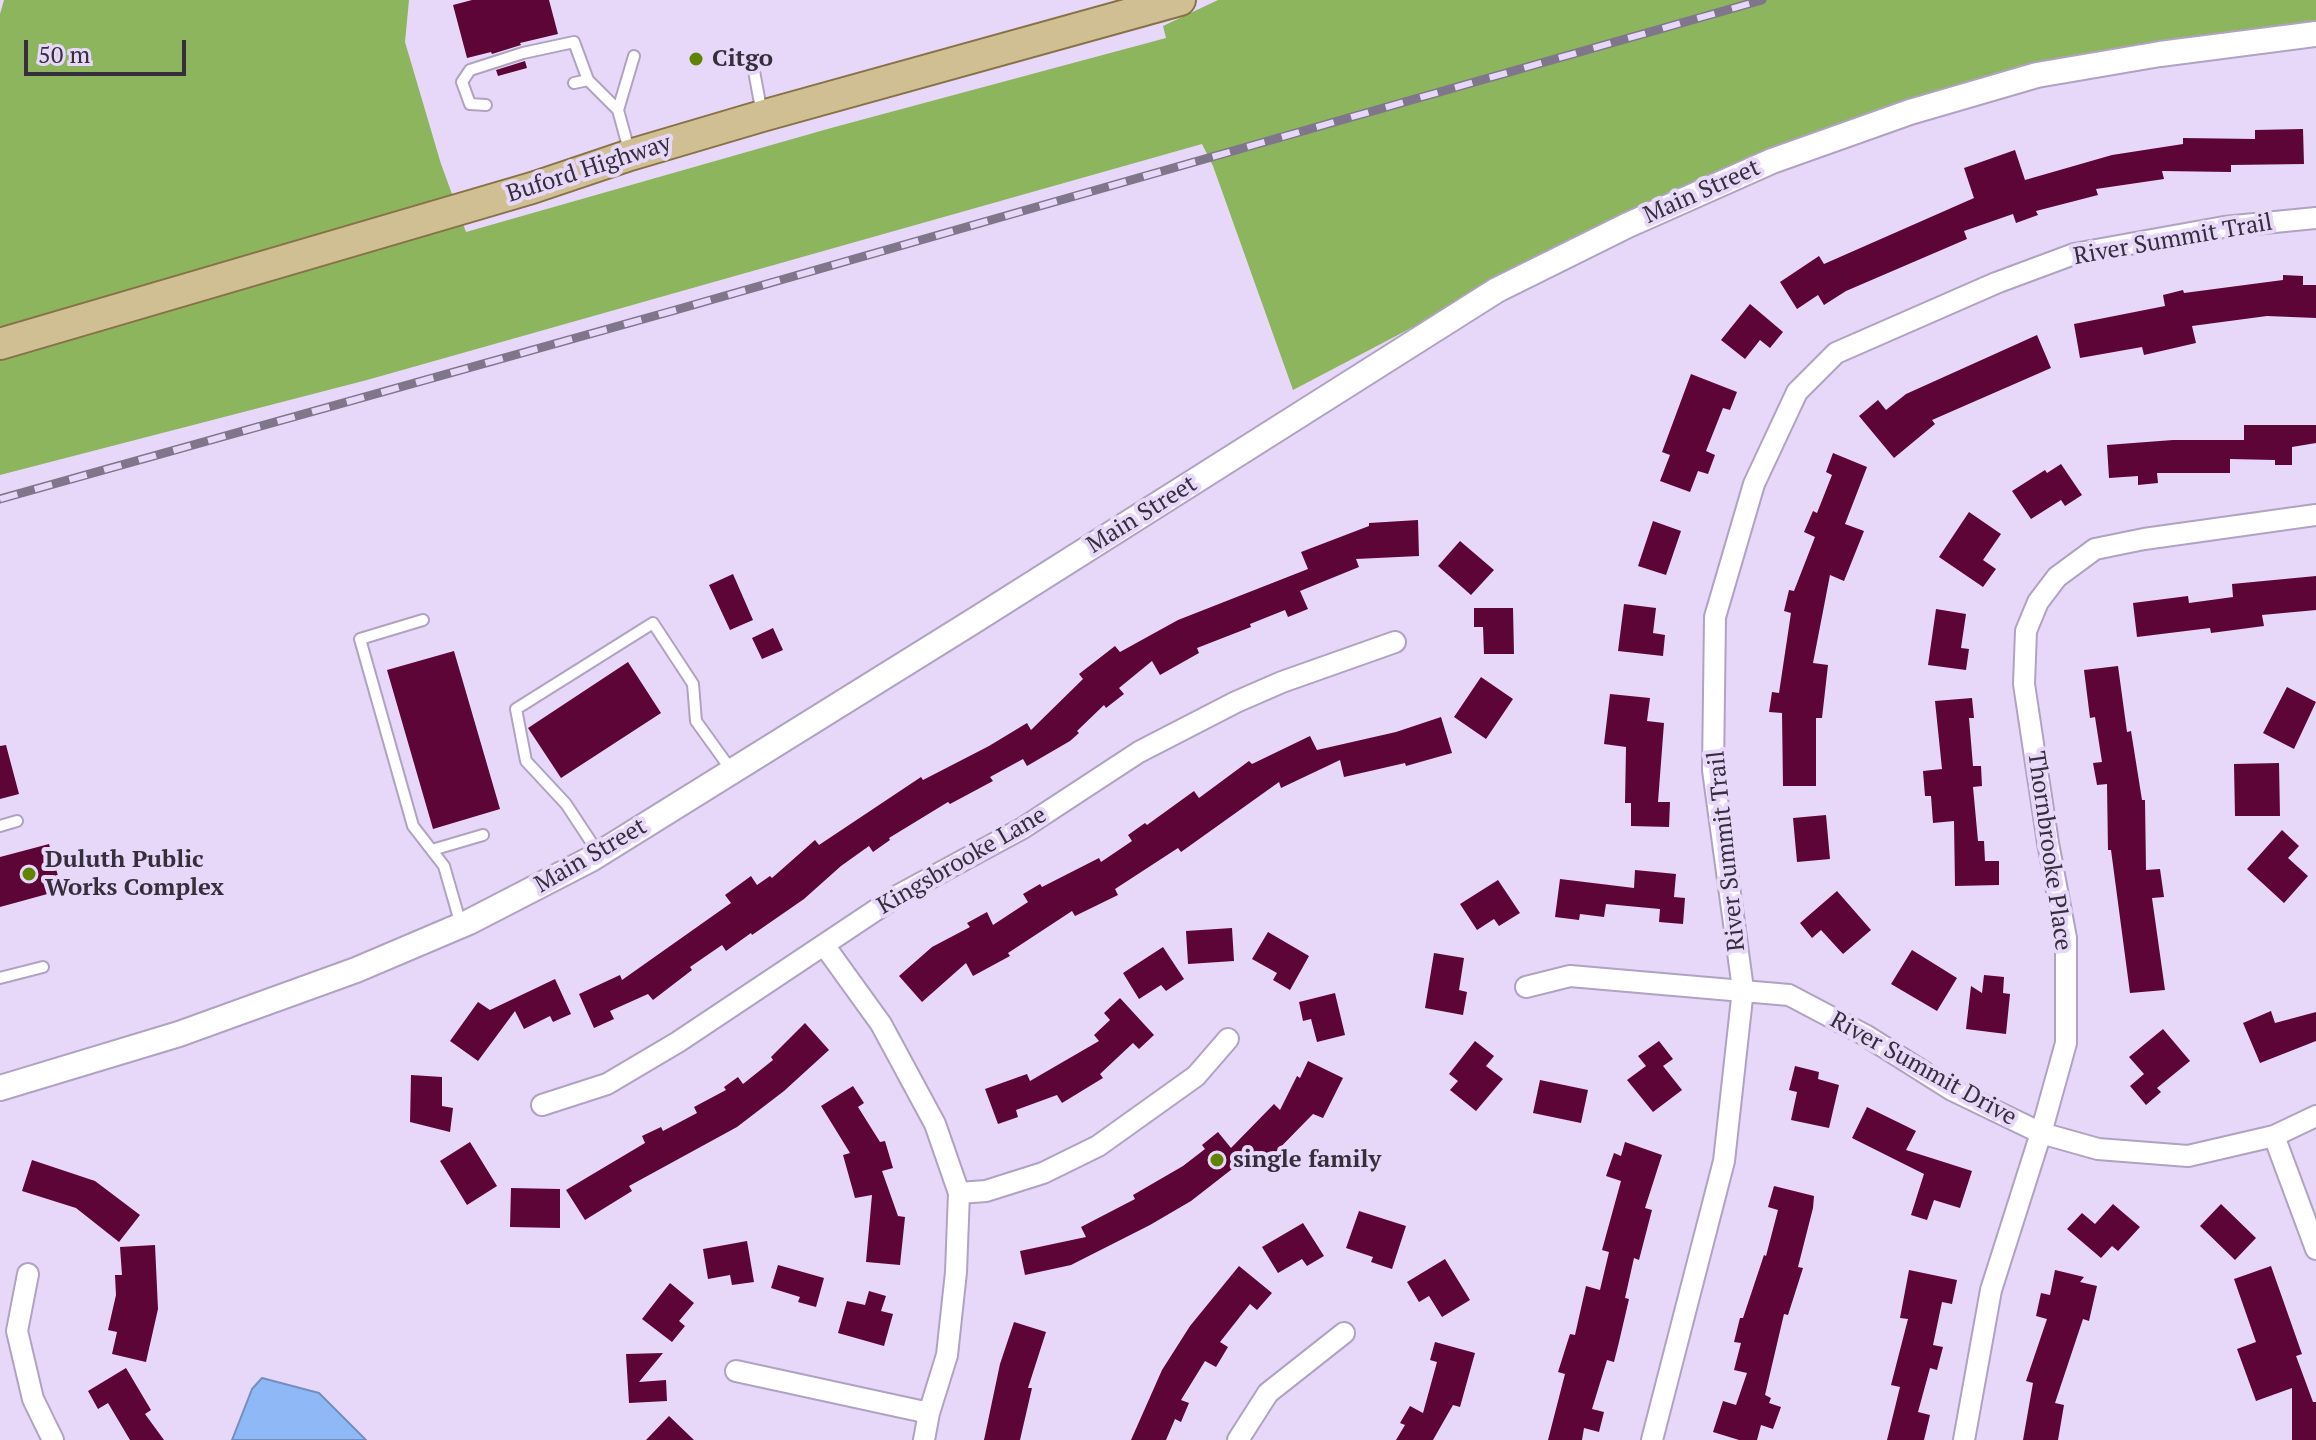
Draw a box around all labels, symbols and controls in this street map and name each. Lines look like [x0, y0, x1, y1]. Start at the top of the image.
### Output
scale bar [28, 24, 190, 74]
text: 50 m [38, 38, 90, 70]
place label: Citgo [712, 45, 773, 73]
marker: Citgo [687, 50, 705, 68]
street label: Buford Highway [503, 129, 675, 209]
street label: Main Street [1639, 154, 1765, 230]
street label: River Summit Trail [2071, 208, 2275, 272]
street label: Main Street [1082, 470, 1202, 560]
street label: River Summit Trail [1702, 749, 1752, 953]
street label: Thornbrooke Place [2021, 749, 2077, 953]
street label: Kingsbrooke Lane [872, 801, 1052, 921]
street label: Main Street [530, 812, 652, 900]
place label: Duluth Public Works Complex [45, 846, 224, 902]
marker: Duluth Public Works Complex [20, 865, 38, 883]
street label: River Summit Drive [1825, 1006, 2021, 1132]
place label: single family [1233, 1146, 1381, 1174]
marker: single family [1208, 1151, 1226, 1169]

